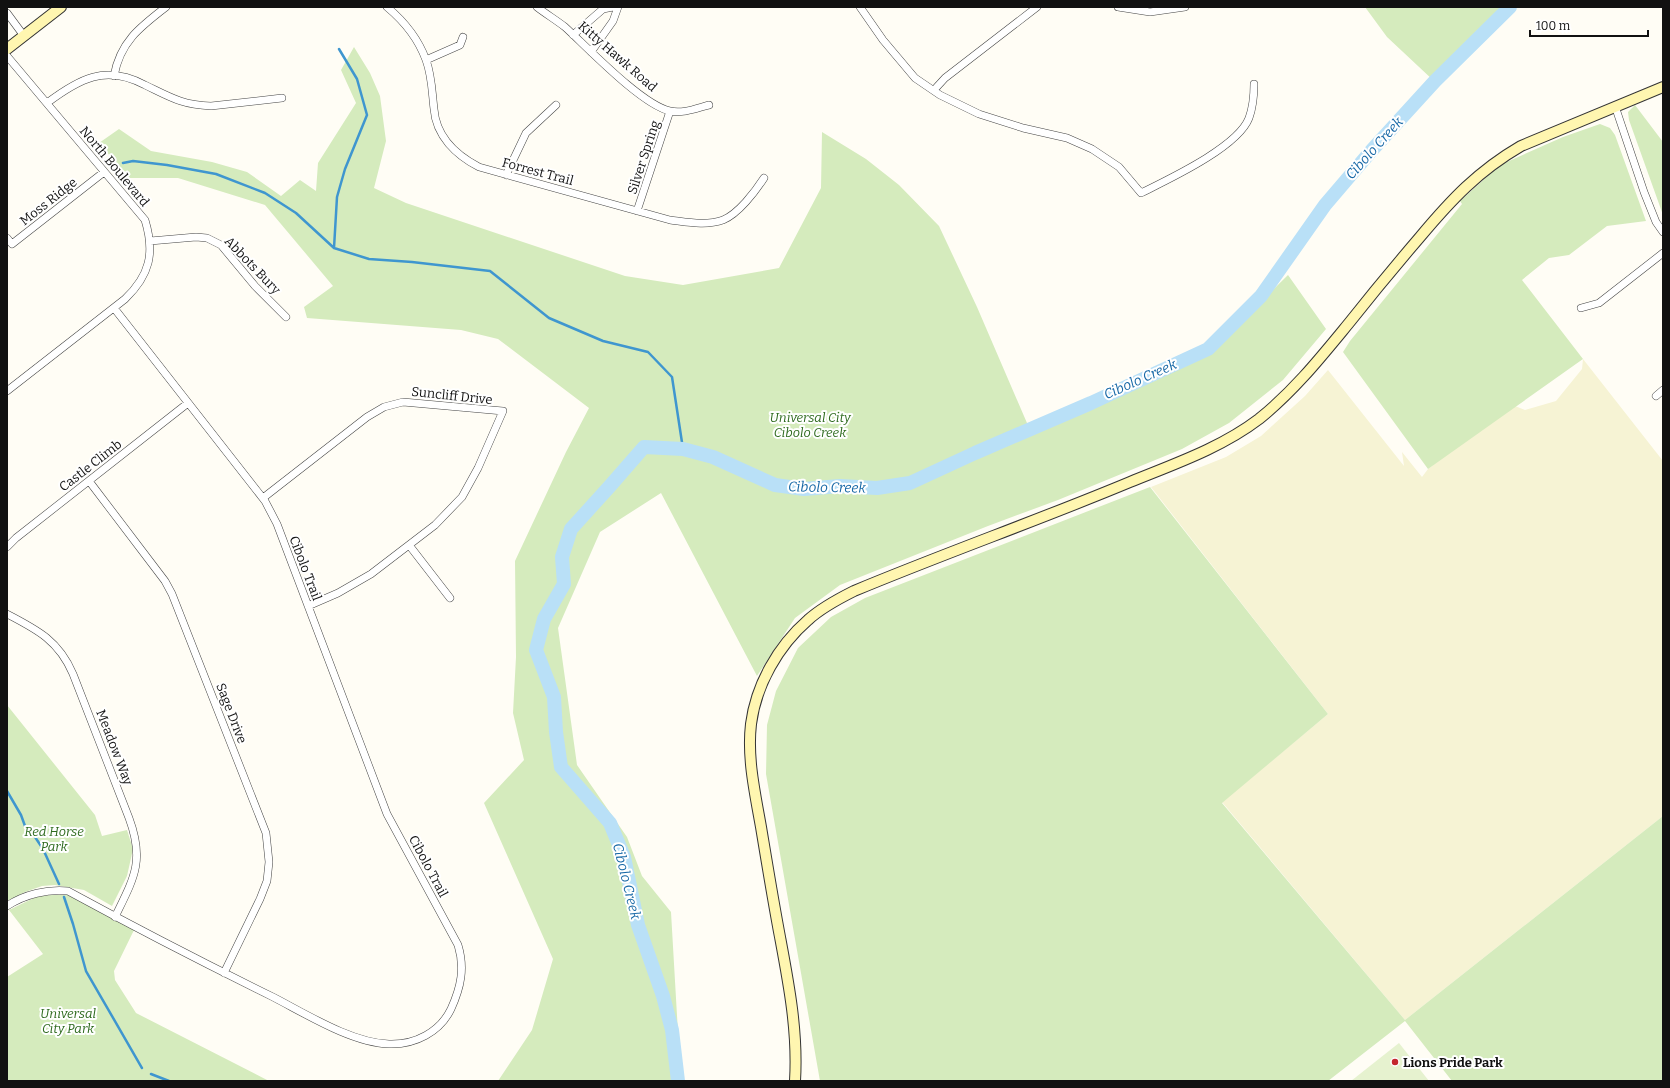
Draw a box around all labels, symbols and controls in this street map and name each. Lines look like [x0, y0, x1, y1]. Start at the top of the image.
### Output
scale bar [1530, 12, 1648, 38]
street label: Kitty Hawk Road [575, 18, 660, 95]
text: 100 m [1536, 19, 1571, 33]
water label: Cibolo Creek [1342, 113, 1407, 183]
street label: Silver Spring [624, 118, 662, 196]
street label: North Boulevard [77, 123, 153, 210]
street label: Forrest Trail [501, 155, 575, 188]
street label: Moss Ridge [17, 175, 80, 228]
street label: Abbots Bury [222, 234, 284, 297]
water label: Cibolo Creek [1101, 356, 1180, 403]
street label: Suncliff Drive [411, 384, 493, 407]
park label: Universal City Cibolo Creek [769, 410, 852, 440]
street label: Castle Climb [56, 436, 124, 494]
water label: Cibolo Creek [788, 478, 867, 497]
street label: Cibolo Trail [286, 534, 325, 603]
street label: Sage Drive [213, 681, 250, 745]
street label: Meadow Way [93, 707, 136, 787]
park label: Red Horse Park [24, 824, 84, 854]
street label: Cibolo Trail [406, 833, 451, 900]
water label: Cibolo Creek [609, 841, 644, 921]
park label: Universal City Park [40, 1006, 97, 1036]
place label: Lions Pride Park [1403, 1055, 1503, 1070]
marker: Lions Pride Park [1390, 1057, 1400, 1067]

